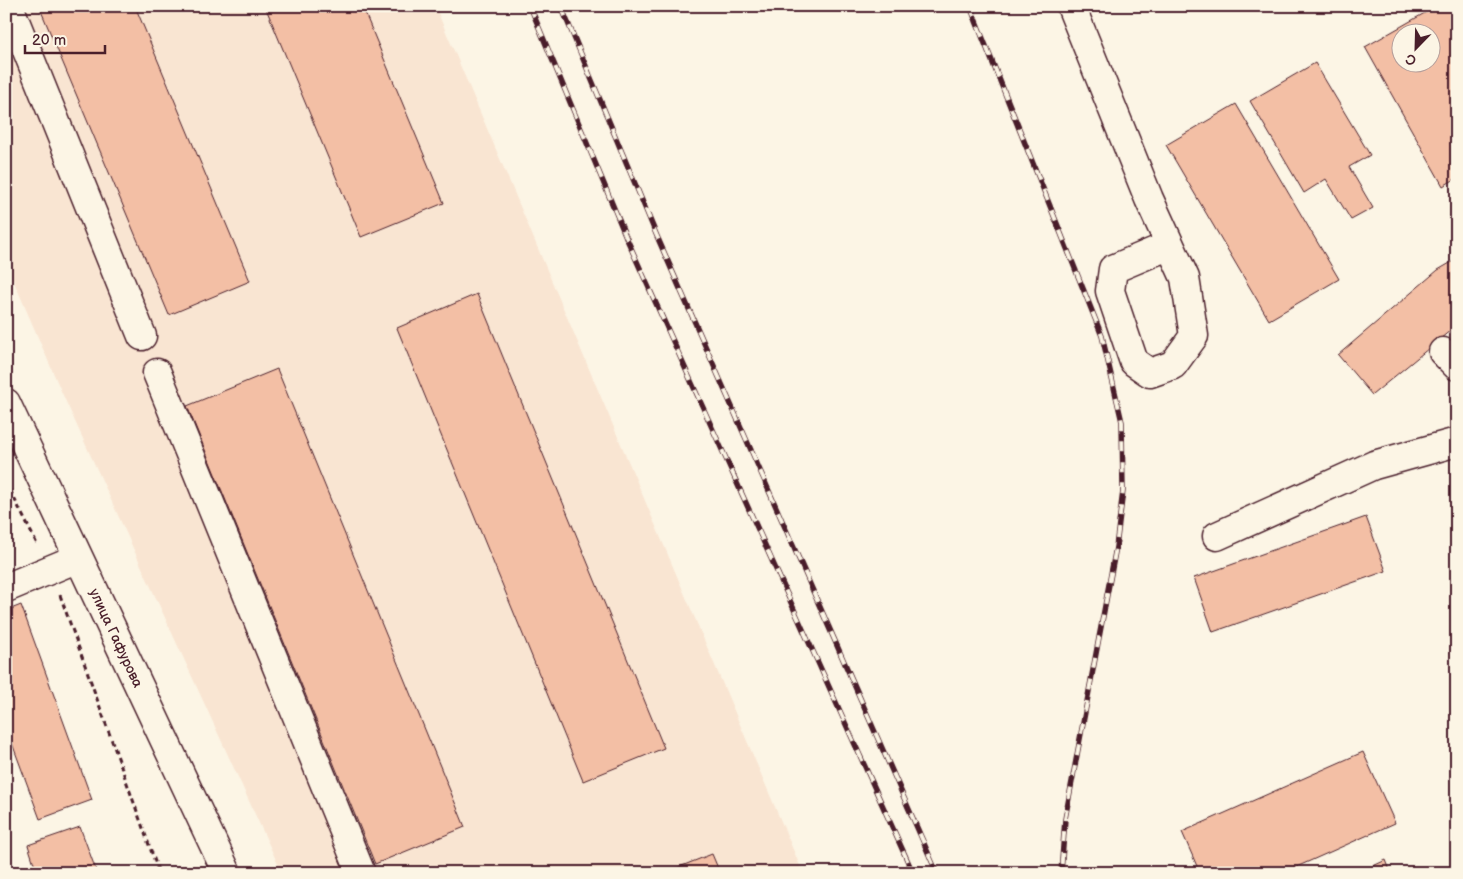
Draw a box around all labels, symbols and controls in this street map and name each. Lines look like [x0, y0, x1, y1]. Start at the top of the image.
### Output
scale bar [25, 22, 105, 54]
north arrow [1390, 22, 1440, 72]
text: 20 m [32, 31, 66, 50]
text: С [1403, 50, 1419, 69]
street label: улица Гафурова [86, 586, 147, 691]

